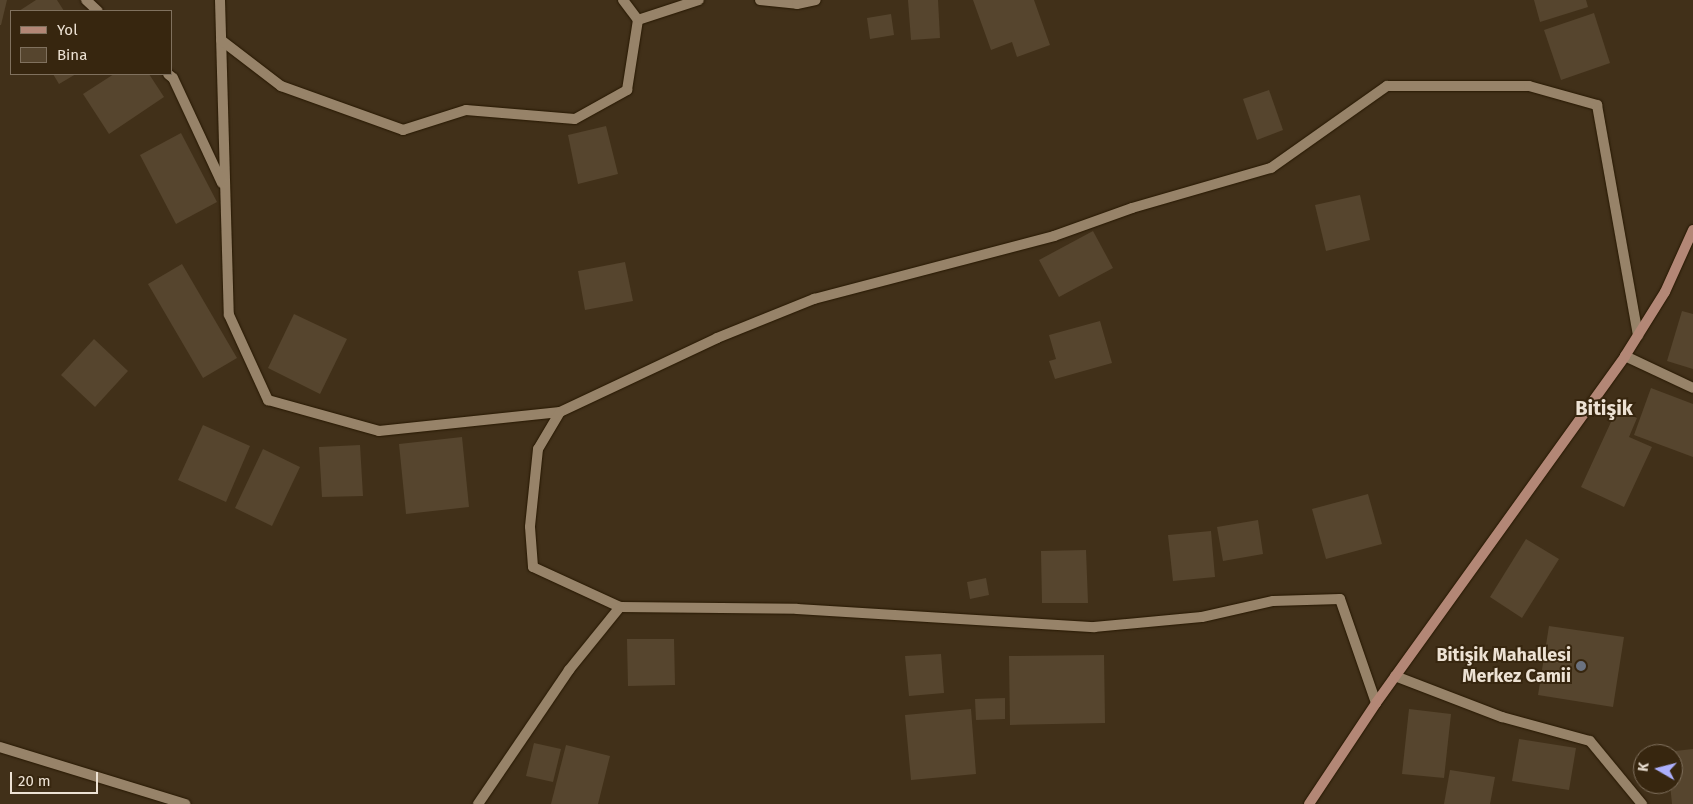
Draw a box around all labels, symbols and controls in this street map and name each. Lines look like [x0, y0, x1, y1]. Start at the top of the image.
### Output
legend [10, 10, 172, 75]
text: Yol [57, 21, 78, 39]
text: Bina [57, 46, 87, 64]
district label: Bitişik [1575, 396, 1633, 420]
place label: Bitişik Mahallesi Merkez Camii [1436, 645, 1571, 688]
marker: Bitişik Mahallesi Merkez Camii [1575, 660, 1587, 672]
north arrow [1633, 744, 1683, 794]
text: K [1635, 761, 1653, 773]
scale bar [12, 762, 100, 794]
text: 20 m [18, 772, 51, 790]

